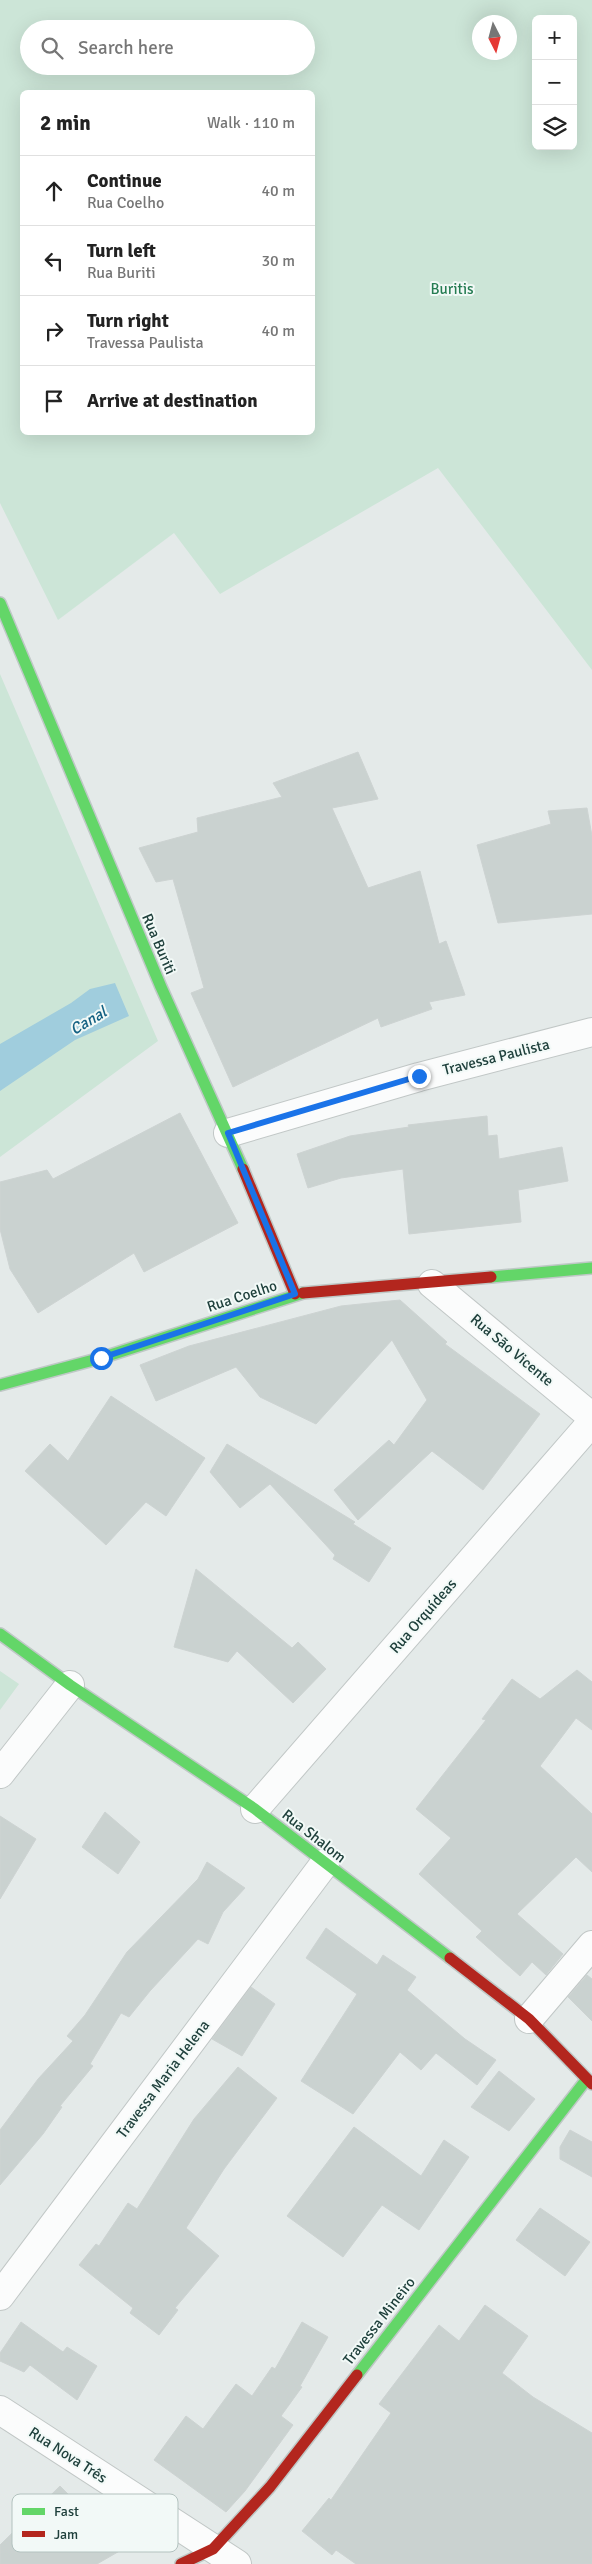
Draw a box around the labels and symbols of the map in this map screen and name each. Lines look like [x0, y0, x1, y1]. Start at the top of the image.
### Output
north arrow [472, 15, 517, 60]
park label: Buritis [430, 280, 474, 298]
street label: Rua Buriti [138, 911, 180, 977]
water label: Canal [67, 1002, 112, 1040]
street label: Travessa Paulista [441, 1035, 551, 1079]
route end [408, 1065, 431, 1088]
street label: Rua Coelho [205, 1276, 279, 1316]
street label: Rua São Vicente [467, 1310, 557, 1390]
route start [90, 1347, 113, 1370]
street label: Rua Orquídeas [386, 1575, 461, 1657]
street label: Rua Shalom [279, 1806, 349, 1866]
street label: Travessa Maria Helena [113, 2016, 213, 2142]
street label: Travessa Mineiro [339, 2273, 419, 2369]
street label: Rua Nova Três [26, 2423, 111, 2487]
legend [12, 2494, 178, 2552]
text: Fast [54, 2503, 79, 2520]
text: Jam [54, 2526, 78, 2543]

